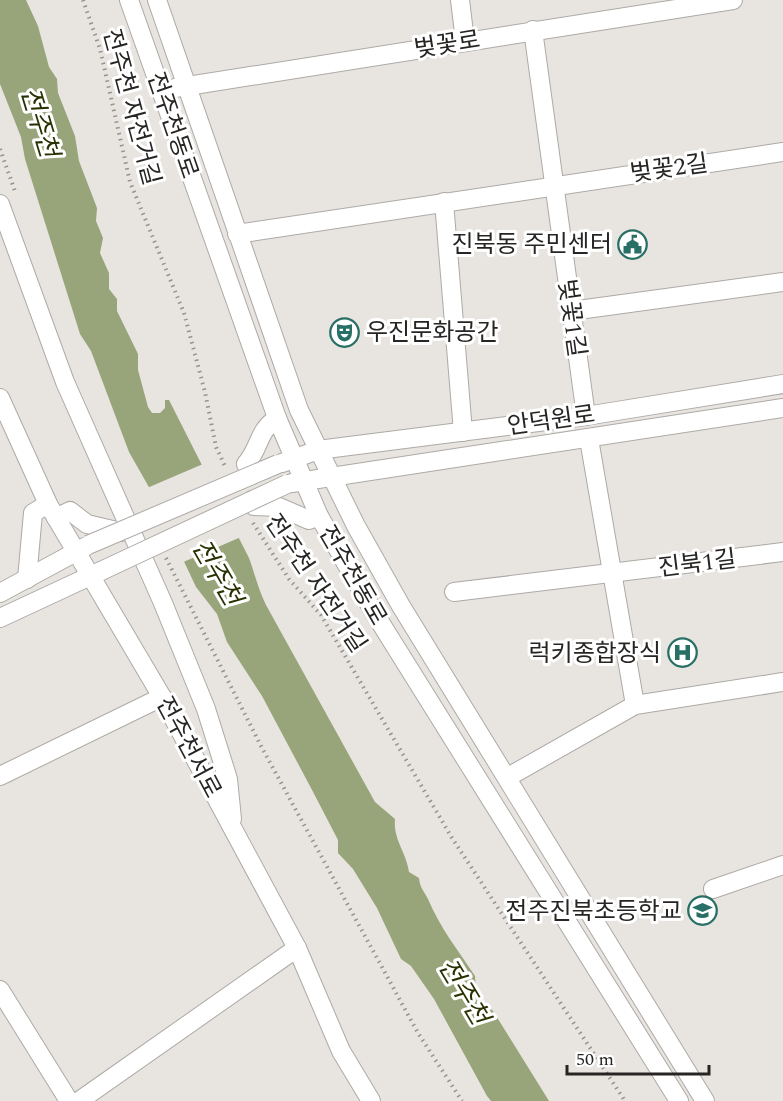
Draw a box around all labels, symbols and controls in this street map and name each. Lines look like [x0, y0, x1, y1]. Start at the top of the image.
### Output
street label: 벚꽃로 [412, 22, 483, 68]
street label: 전주천 자전거길 [93, 25, 169, 189]
street label: 전주천동로 [137, 67, 207, 183]
water label: 전주천 [9, 82, 70, 165]
street label: 벚꽃2길 [628, 146, 710, 192]
place label: 진북동 주민센터 [451, 227, 612, 263]
public building icon: 진북동 주민센터 [617, 228, 649, 260]
street label: 벚꽃1길 [548, 277, 594, 359]
place label: 우진문화공간 [366, 315, 498, 351]
theatre icon: 우진문화공간 [329, 316, 361, 348]
street label: 안덕원로 [505, 397, 597, 445]
street label: 전주천 자전거길 [255, 507, 375, 660]
street label: 전주천동로 [309, 519, 395, 632]
water label: 전주천 [181, 531, 253, 616]
street label: 진북1길 [656, 541, 738, 587]
place label: 럭키종합장식 [529, 636, 661, 672]
hospital icon: 럭키종합장식 [666, 637, 698, 669]
street label: 전주천서로 [146, 690, 230, 805]
place label: 전주진북초등학교 [505, 894, 682, 930]
school or university icon: 전주진북초등학교 [687, 895, 719, 927]
water label: 전주천 [428, 950, 500, 1035]
scale bar [567, 1038, 710, 1076]
text: 50 m [576, 1046, 614, 1073]

